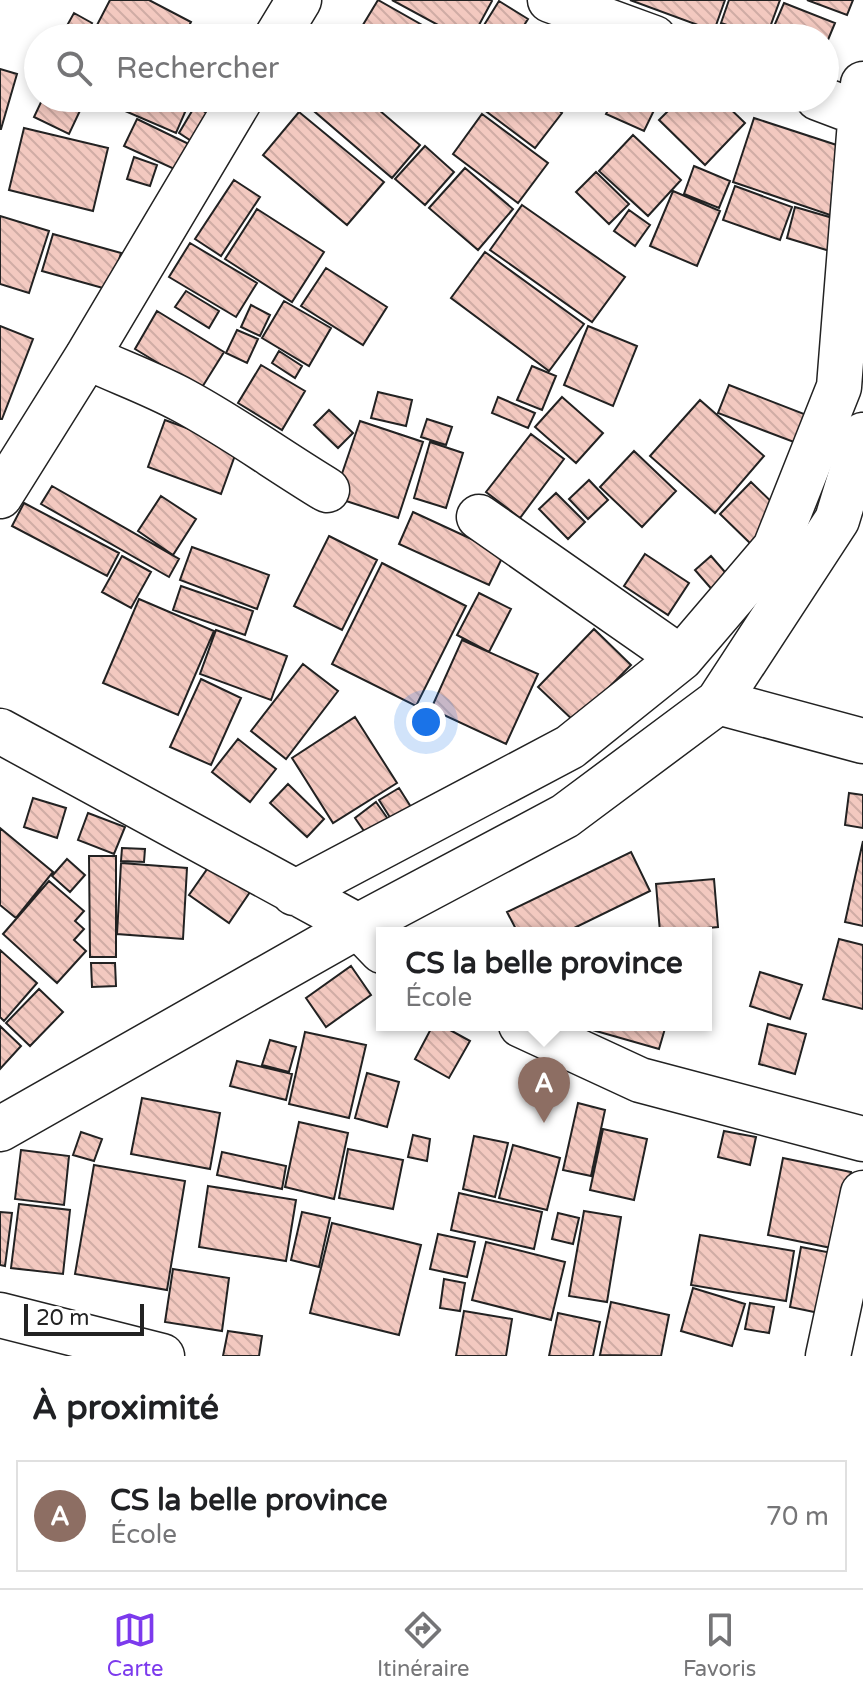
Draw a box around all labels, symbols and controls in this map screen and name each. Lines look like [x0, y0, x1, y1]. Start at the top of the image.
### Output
search box [24, 24, 839, 112]
icon: search [52, 46, 96, 90]
text: Rechercher [116, 50, 279, 87]
your location [406, 702, 446, 742]
popup [376, 927, 712, 1031]
text: CS la belle province [405, 945, 683, 982]
text: École [405, 982, 472, 1013]
pin: A [518, 1057, 570, 1123]
scale bar [24, 1300, 144, 1336]
text: 20 m [36, 1305, 90, 1331]
text: À proximité [32, 1388, 219, 1429]
text: CS la belle province [110, 1482, 387, 1519]
text: A [50, 1501, 70, 1532]
text: 70 m [766, 1501, 829, 1532]
text: École [110, 1519, 177, 1550]
tab: Carte [107, 1608, 164, 1682]
tab: Itinéraire [377, 1608, 470, 1682]
tab: Favoris [683, 1608, 756, 1682]

